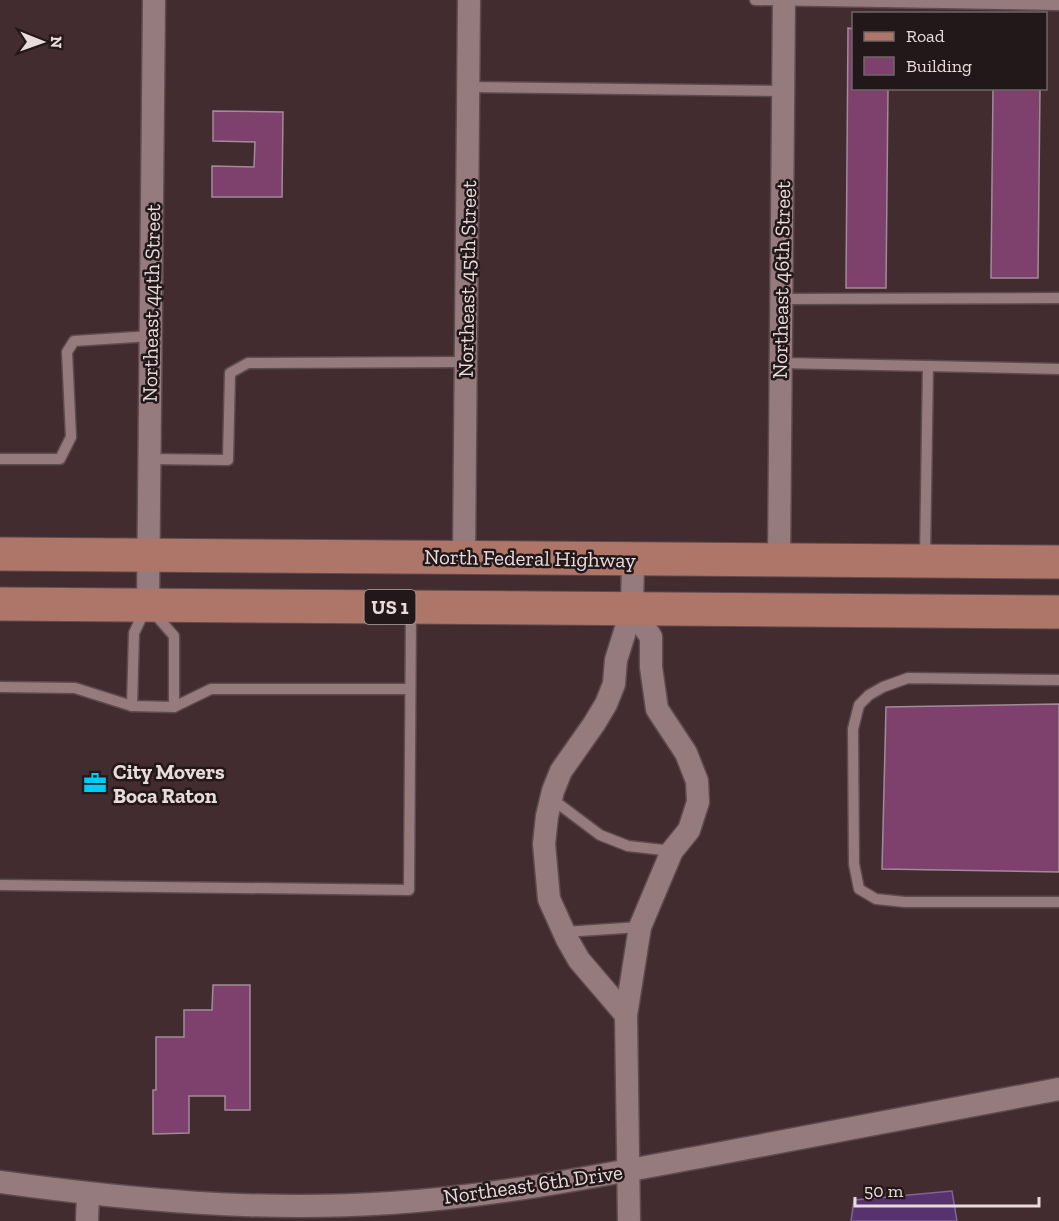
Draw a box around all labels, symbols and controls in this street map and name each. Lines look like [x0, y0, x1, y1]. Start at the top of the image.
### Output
north arrow [12, 12, 72, 72]
legend [852, 12, 1047, 90]
text: Road [906, 25, 945, 47]
text: N [47, 36, 66, 49]
text: Building [906, 55, 972, 77]
street label: Northeast 45th Street [453, 180, 481, 378]
street label: Northeast 46th Street [767, 181, 795, 379]
street label: Northeast 44th Street [137, 204, 165, 402]
street label: North Federal Highway [424, 544, 636, 572]
road number: US 1 [364, 590, 416, 624]
place label: City Movers Boca Raton [113, 759, 225, 808]
office icon: City Movers Boca Raton [82, 770, 108, 796]
street label: Northeast 6th Drive [442, 1159, 624, 1209]
scale bar [855, 1170, 1040, 1208]
text: 50 m [864, 1180, 904, 1202]

